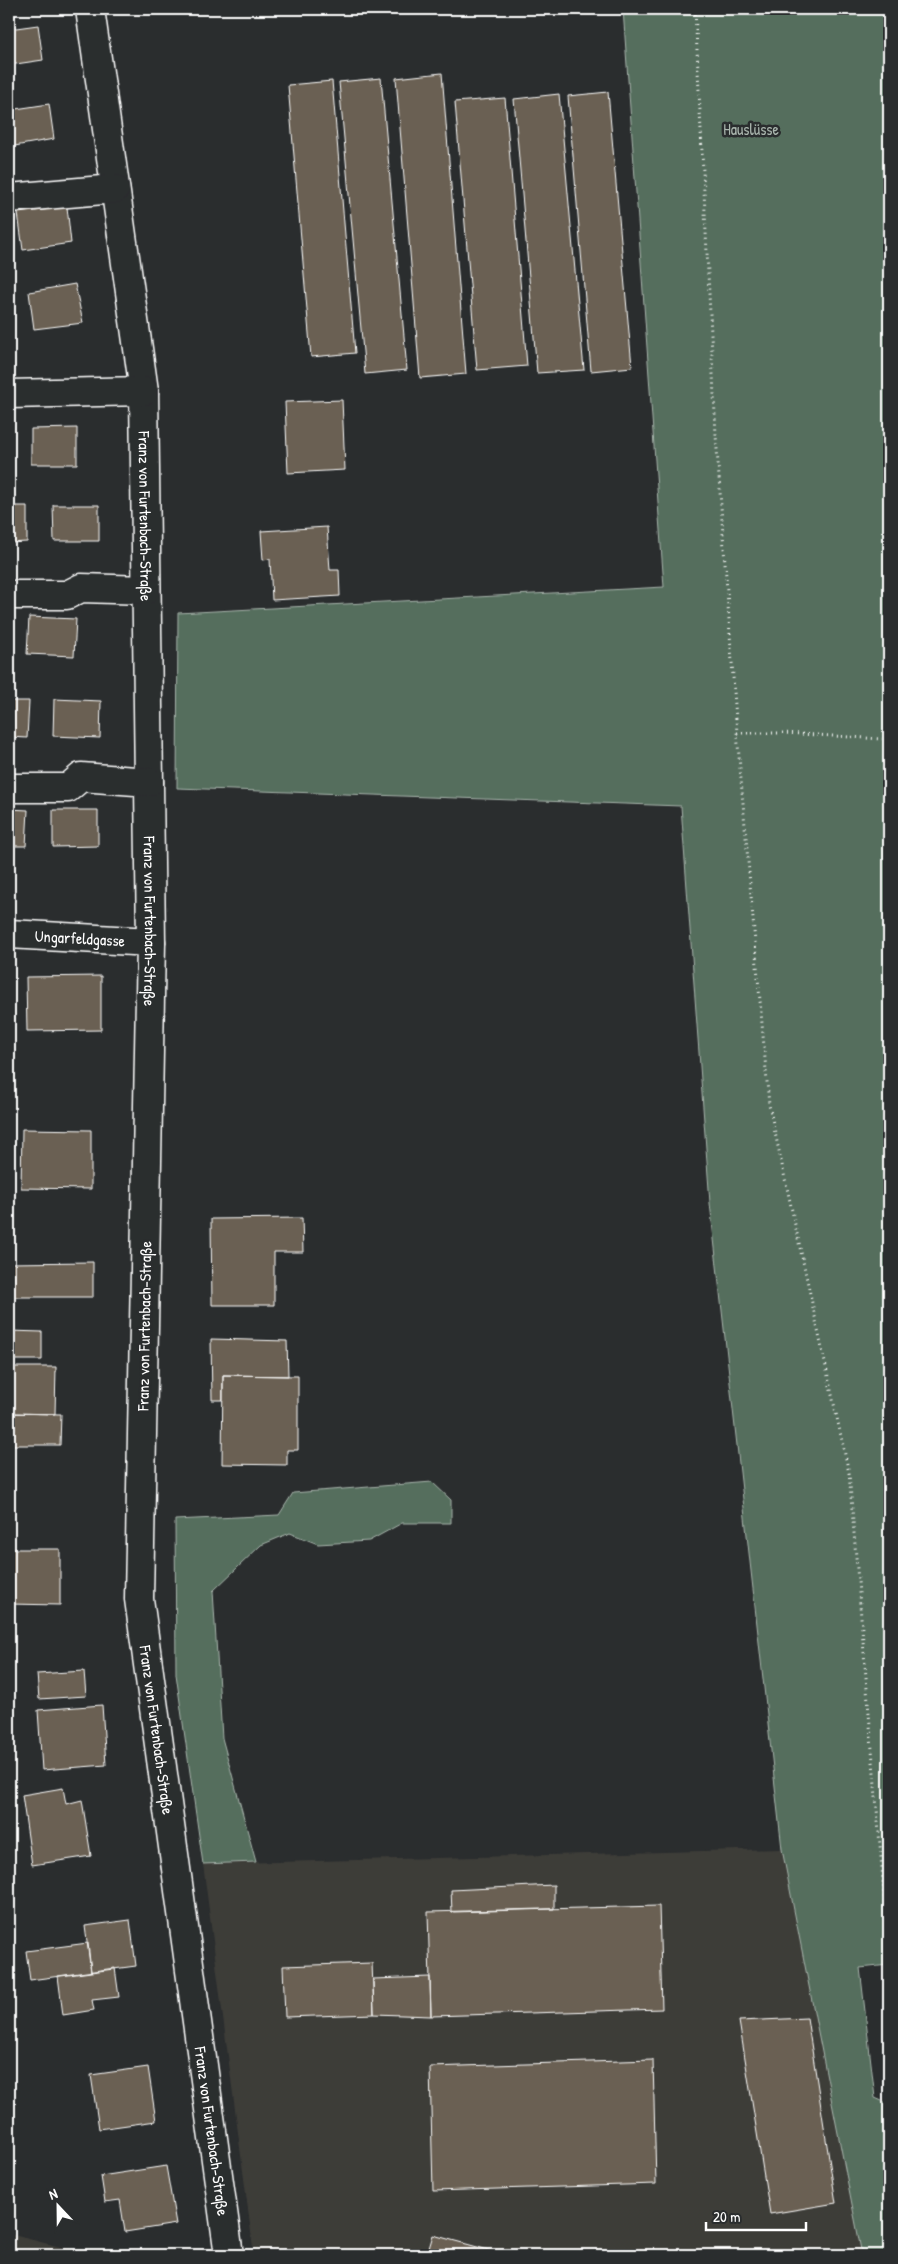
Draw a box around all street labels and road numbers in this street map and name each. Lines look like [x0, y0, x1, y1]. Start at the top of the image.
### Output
street label: Franz von Furtenbach-Straße [133, 430, 158, 602]
street label: Franz von Furtenbach-Straße [139, 835, 162, 1007]
street label: Ungarfeldgasse [34, 924, 126, 952]
street label: Franz von Furtenbach-Straße [132, 1240, 156, 1412]
street label: Franz von Furtenbach-Straße [134, 1643, 179, 1816]
street label: Franz von Furtenbach-Straße [189, 2044, 235, 2217]

